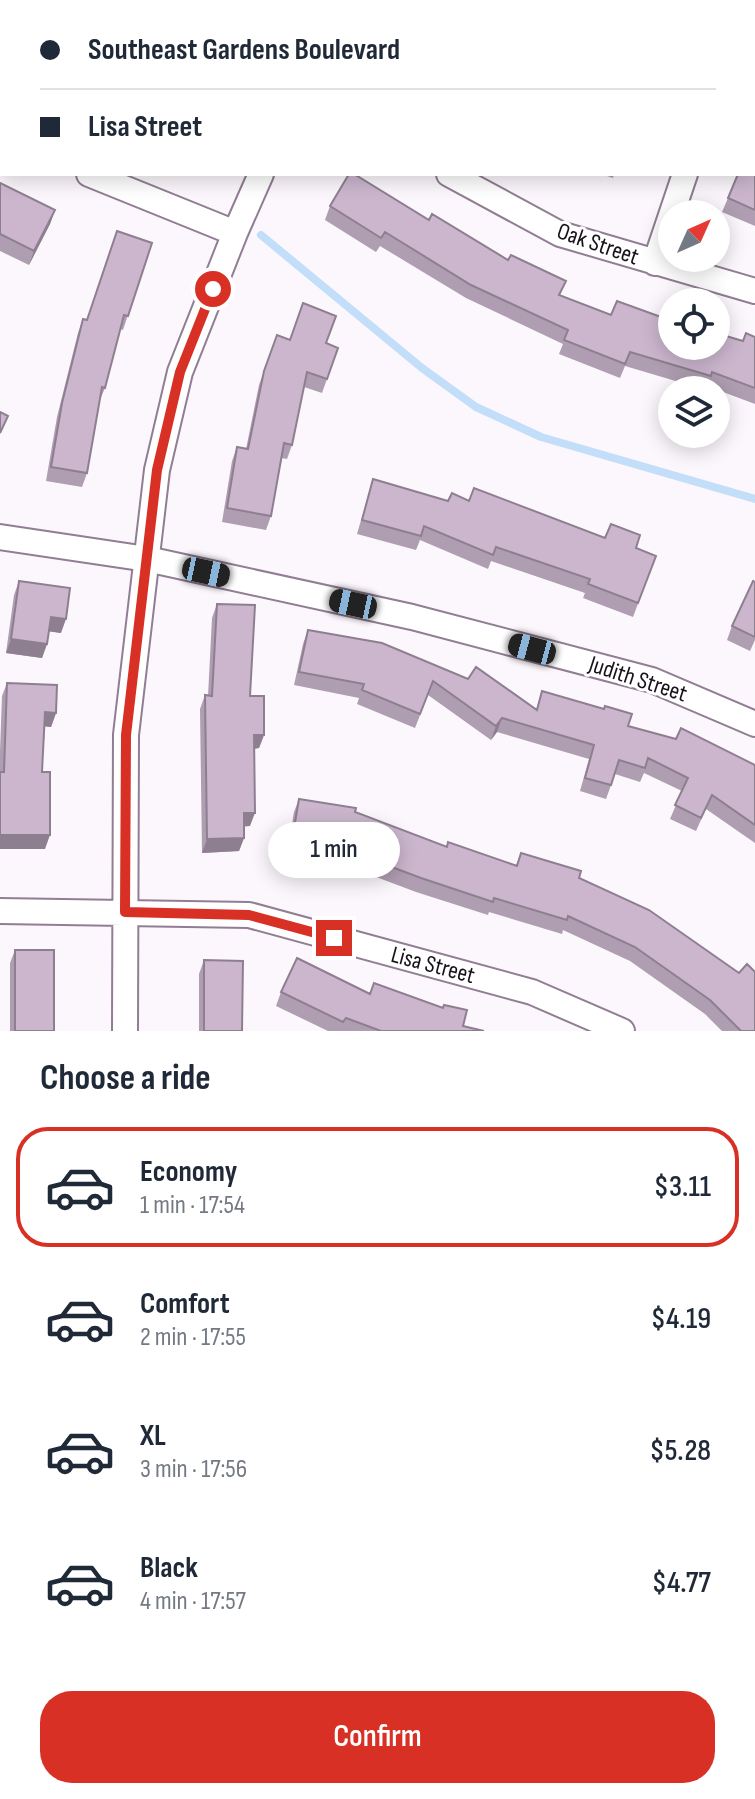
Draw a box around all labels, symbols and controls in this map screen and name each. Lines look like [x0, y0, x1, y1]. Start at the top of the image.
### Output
text: Southeast Gardens Boulevard [88, 32, 400, 68]
text: Lisa Street [88, 109, 202, 145]
north arrow [658, 200, 730, 272]
map controls [658, 200, 730, 448]
street label: Oak Street [553, 217, 643, 271]
route start [195, 271, 231, 307]
button: locate [658, 288, 730, 360]
button: layers [658, 376, 730, 448]
car [180, 555, 232, 589]
car [327, 587, 379, 621]
car [506, 631, 558, 667]
street label: Judith Street [584, 649, 691, 708]
callout: 1 min [268, 822, 400, 878]
text: 1 min [310, 834, 358, 865]
route end [316, 920, 352, 956]
street label: Lisa Street [388, 940, 478, 990]
text: Choose a ride [40, 1057, 211, 1100]
icon: car [44, 1151, 116, 1223]
text: Economy [140, 1154, 237, 1190]
text: $3.11 [654, 1169, 711, 1205]
text: 1 min · 17:54 [140, 1190, 245, 1221]
icon: car [44, 1283, 116, 1355]
text: Comfort [140, 1286, 230, 1322]
text: $4.19 [651, 1301, 711, 1337]
text: 2 min · 17:55 [140, 1322, 246, 1353]
icon: car [44, 1415, 116, 1487]
text: XL [140, 1418, 166, 1454]
text: $5.28 [649, 1433, 711, 1469]
text: 3 min · 17:56 [140, 1454, 247, 1485]
icon: car [44, 1547, 116, 1619]
text: Black [140, 1550, 198, 1586]
text: $4.77 [652, 1565, 711, 1601]
text: 4 min · 17:57 [140, 1586, 246, 1617]
button: Confirm [40, 1691, 715, 1783]

